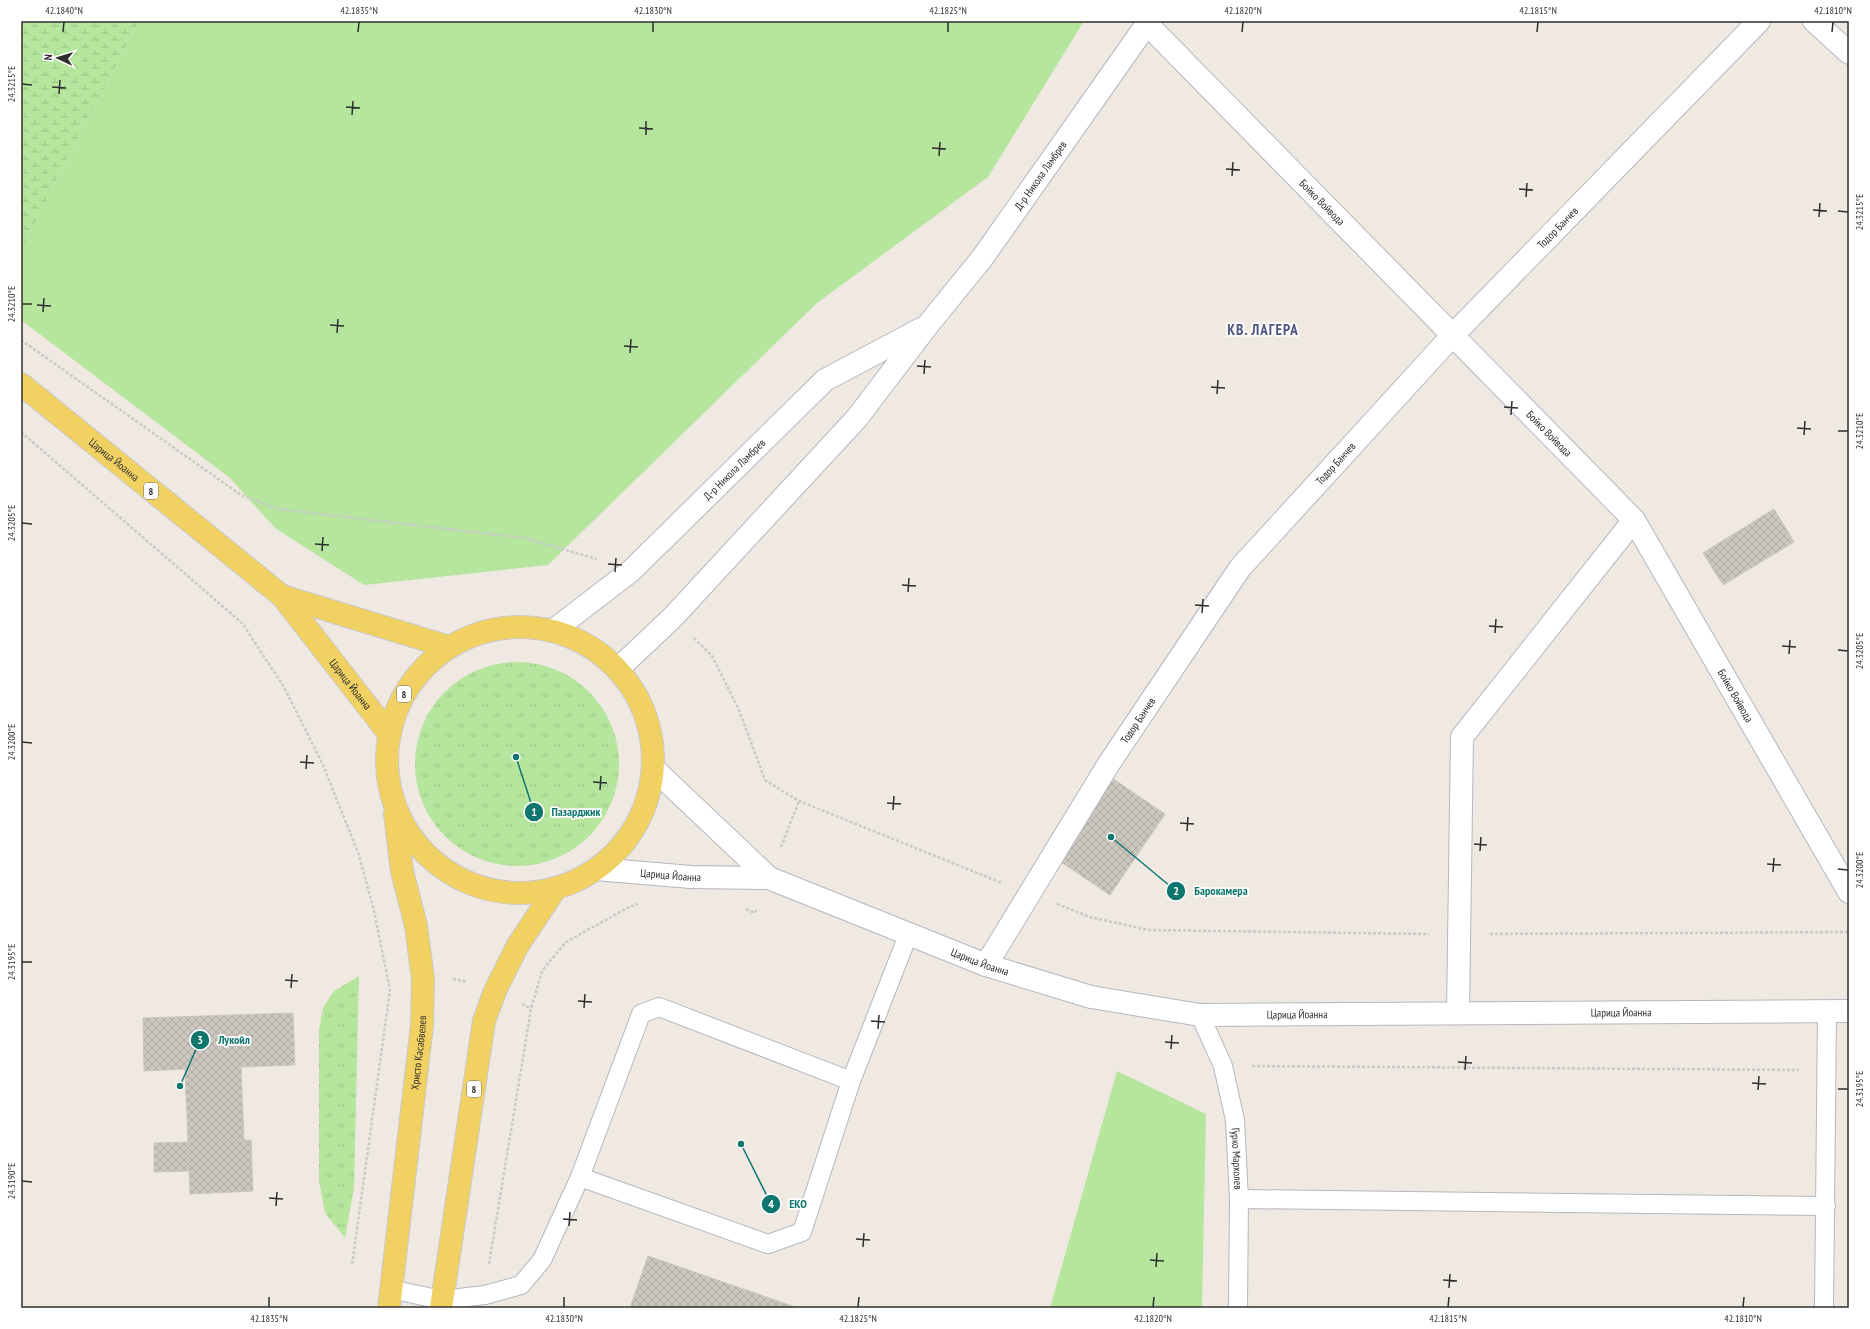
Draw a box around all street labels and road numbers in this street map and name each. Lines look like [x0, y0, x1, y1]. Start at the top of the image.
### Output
street label: Д-р Никола Ламбрев [1011, 138, 1070, 213]
street label: Бойко Войвода [1296, 176, 1348, 228]
street label: Тодор Банчев [1534, 203, 1581, 251]
street label: Бойко Войвода [1523, 408, 1575, 460]
street label: Царица Йоанна [86, 435, 142, 484]
street label: Д-р Никола Ламбрев [700, 435, 769, 503]
street label: Тодор Банчев [1313, 439, 1359, 488]
road number: 8 [144, 483, 158, 499]
street label: Царица Йоанна [326, 656, 375, 713]
street label: Бойко Войвода [1715, 667, 1756, 725]
road number: 8 [397, 686, 411, 702]
street label: Тодор Банчев [1117, 694, 1159, 746]
street label: Царица Йоанна [640, 866, 701, 884]
street label: Царица Йоанна [949, 945, 1011, 979]
street label: Царица Йоанна [1591, 1005, 1652, 1020]
street label: Царица Йоанна [1267, 1007, 1328, 1022]
street label: Христо Касабвелев [407, 1015, 429, 1091]
road number: 8 [467, 1081, 481, 1097]
street label: Гурко Мархолев [1228, 1127, 1246, 1190]

